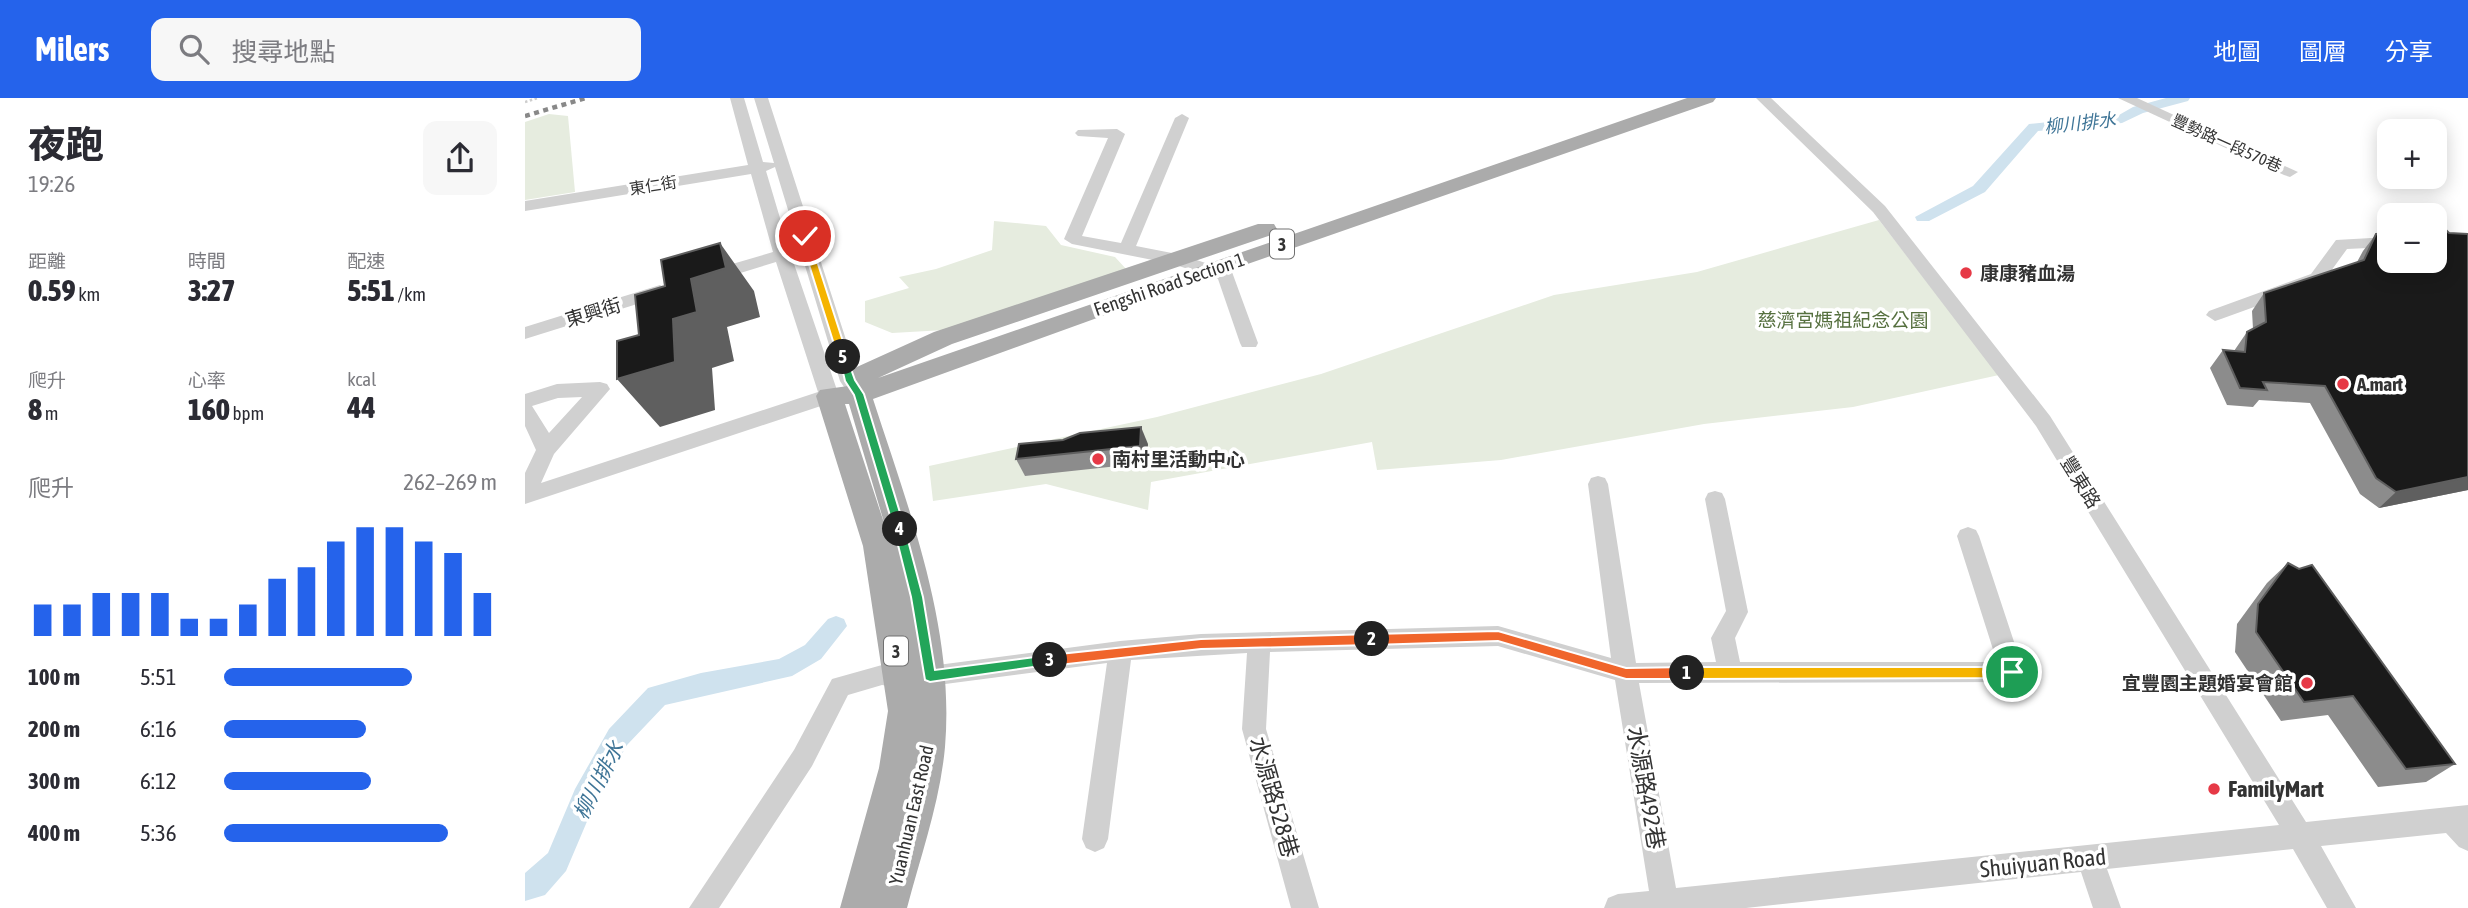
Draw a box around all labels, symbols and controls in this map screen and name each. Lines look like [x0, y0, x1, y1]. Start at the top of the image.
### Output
search box [151, 18, 641, 81]
text: Milers [35, 30, 109, 68]
icon: search [175, 30, 213, 68]
text: 搜尋地點 [231, 37, 336, 67]
text: 地圖 [2213, 38, 2261, 65]
text: 圖層 [2299, 38, 2347, 65]
text: 分享 [2385, 38, 2433, 65]
water label: 柳川排水 [2043, 109, 2118, 137]
street label: 豐勢路一段570巷 [2169, 111, 2285, 175]
map controls [2377, 119, 2447, 273]
button: + [2377, 119, 2447, 189]
button: share [423, 121, 497, 195]
text: 夜跑 [28, 123, 104, 166]
text: 19:26 [28, 171, 75, 197]
street label: 東仁街 [628, 172, 678, 198]
button: − [2377, 203, 2447, 273]
pin [775, 206, 835, 266]
icon: check [786, 217, 824, 255]
road number: 3 [1270, 230, 1294, 258]
street label: Fengshi Road Section 1 [1091, 248, 1247, 320]
text: 距離 [28, 250, 66, 272]
text: 時間 [188, 250, 226, 272]
text: 配速 [347, 250, 385, 272]
place label: 康康豬血湯 [1980, 262, 2075, 284]
marker: 康康豬血湯 [1958, 265, 1974, 281]
text: 0.59 [28, 273, 76, 307]
text: 3:27 [188, 273, 235, 307]
text: 5:51 [347, 273, 395, 307]
text: km [76, 283, 100, 305]
text: /km [395, 283, 426, 305]
street label: 東興街 [563, 293, 623, 331]
park label: 慈濟宮媽祖紀念公園 [1757, 309, 1929, 331]
pin: 5 [825, 340, 861, 374]
text: 5 [838, 345, 847, 367]
text: kcal [347, 368, 376, 390]
text: 爬升 [28, 369, 66, 391]
text: 心率 [188, 369, 226, 391]
place label: A.mart [2356, 373, 2404, 395]
marker: A.mart [2335, 376, 2351, 392]
text: 44 [347, 390, 376, 424]
text: 8 [28, 392, 42, 426]
text: 160 [188, 392, 230, 426]
text: m [42, 402, 58, 424]
text: bpm [230, 402, 264, 424]
place label: 南村里活動中心 [1112, 448, 1245, 470]
marker: 南村里活動中心 [1090, 451, 1106, 467]
street label: 豐東路 [2057, 452, 2105, 512]
text: 262–269 m [403, 469, 497, 495]
text: 爬升 [28, 475, 74, 501]
pin: 4 [883, 512, 917, 546]
text: 4 [895, 517, 904, 539]
pin: 2 [1355, 622, 1389, 656]
text: 2 [1367, 627, 1376, 649]
road number: 3 [884, 636, 908, 666]
pin: 3 [1033, 642, 1067, 678]
pin [1982, 642, 2042, 702]
text: 3 [1045, 648, 1054, 670]
icon: arrive [1993, 653, 2031, 691]
pin: 1 [1669, 656, 1705, 690]
text: 1 [1682, 661, 1691, 683]
text: 100 m [28, 664, 80, 690]
text: 5:51 [140, 664, 177, 690]
place label: 宜豐園主題婚宴會館 [2122, 672, 2293, 694]
marker: 宜豐園主題婚宴會館 [2299, 675, 2315, 691]
text: 200 m [28, 716, 80, 742]
text: 6:16 [140, 716, 177, 742]
street label: 水源路492巷 [1622, 724, 1670, 852]
street label: 水源路528巷 [1244, 734, 1304, 860]
water label: 柳川排水 [568, 736, 628, 823]
street label: Yuanhuan East Road [884, 743, 938, 887]
text: 300 m [28, 768, 80, 794]
text: 6:12 [140, 768, 177, 794]
place label: FamilyMart [2228, 776, 2324, 802]
marker: FamilyMart [2206, 781, 2222, 797]
text: 400 m [28, 820, 80, 846]
text: 5:36 [140, 820, 177, 846]
street label: Shuiyuan Road [1979, 843, 2107, 883]

